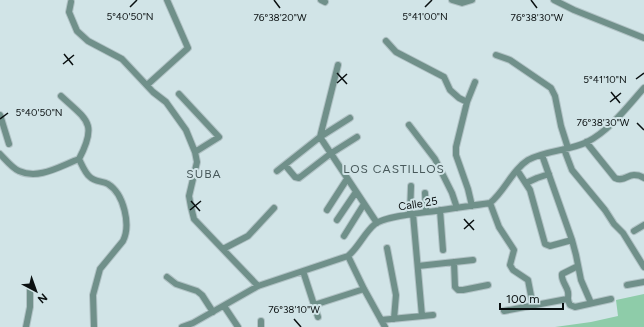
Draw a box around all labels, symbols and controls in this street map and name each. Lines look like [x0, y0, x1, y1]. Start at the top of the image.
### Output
text: 5°40'50"N [106, 10, 154, 23]
text: 5°41'00"N [402, 10, 448, 23]
text: 76°38'20"W [253, 11, 307, 24]
text: 76°38'30"W [511, 11, 564, 24]
text: 5°41'10"N [583, 73, 627, 86]
text: 5°40'50"N [15, 106, 63, 119]
text: 76°38'30"W [577, 116, 630, 129]
district label: LOS CASTILLOS [343, 162, 445, 176]
district label: SUBA [186, 167, 222, 181]
street label: Calle 25 [397, 194, 439, 214]
north arrow [16, 271, 56, 311]
scale bar [500, 285, 563, 311]
text: N [35, 290, 50, 306]
text: 100 m [506, 292, 540, 306]
text: 76°38'10"W [268, 303, 320, 316]

